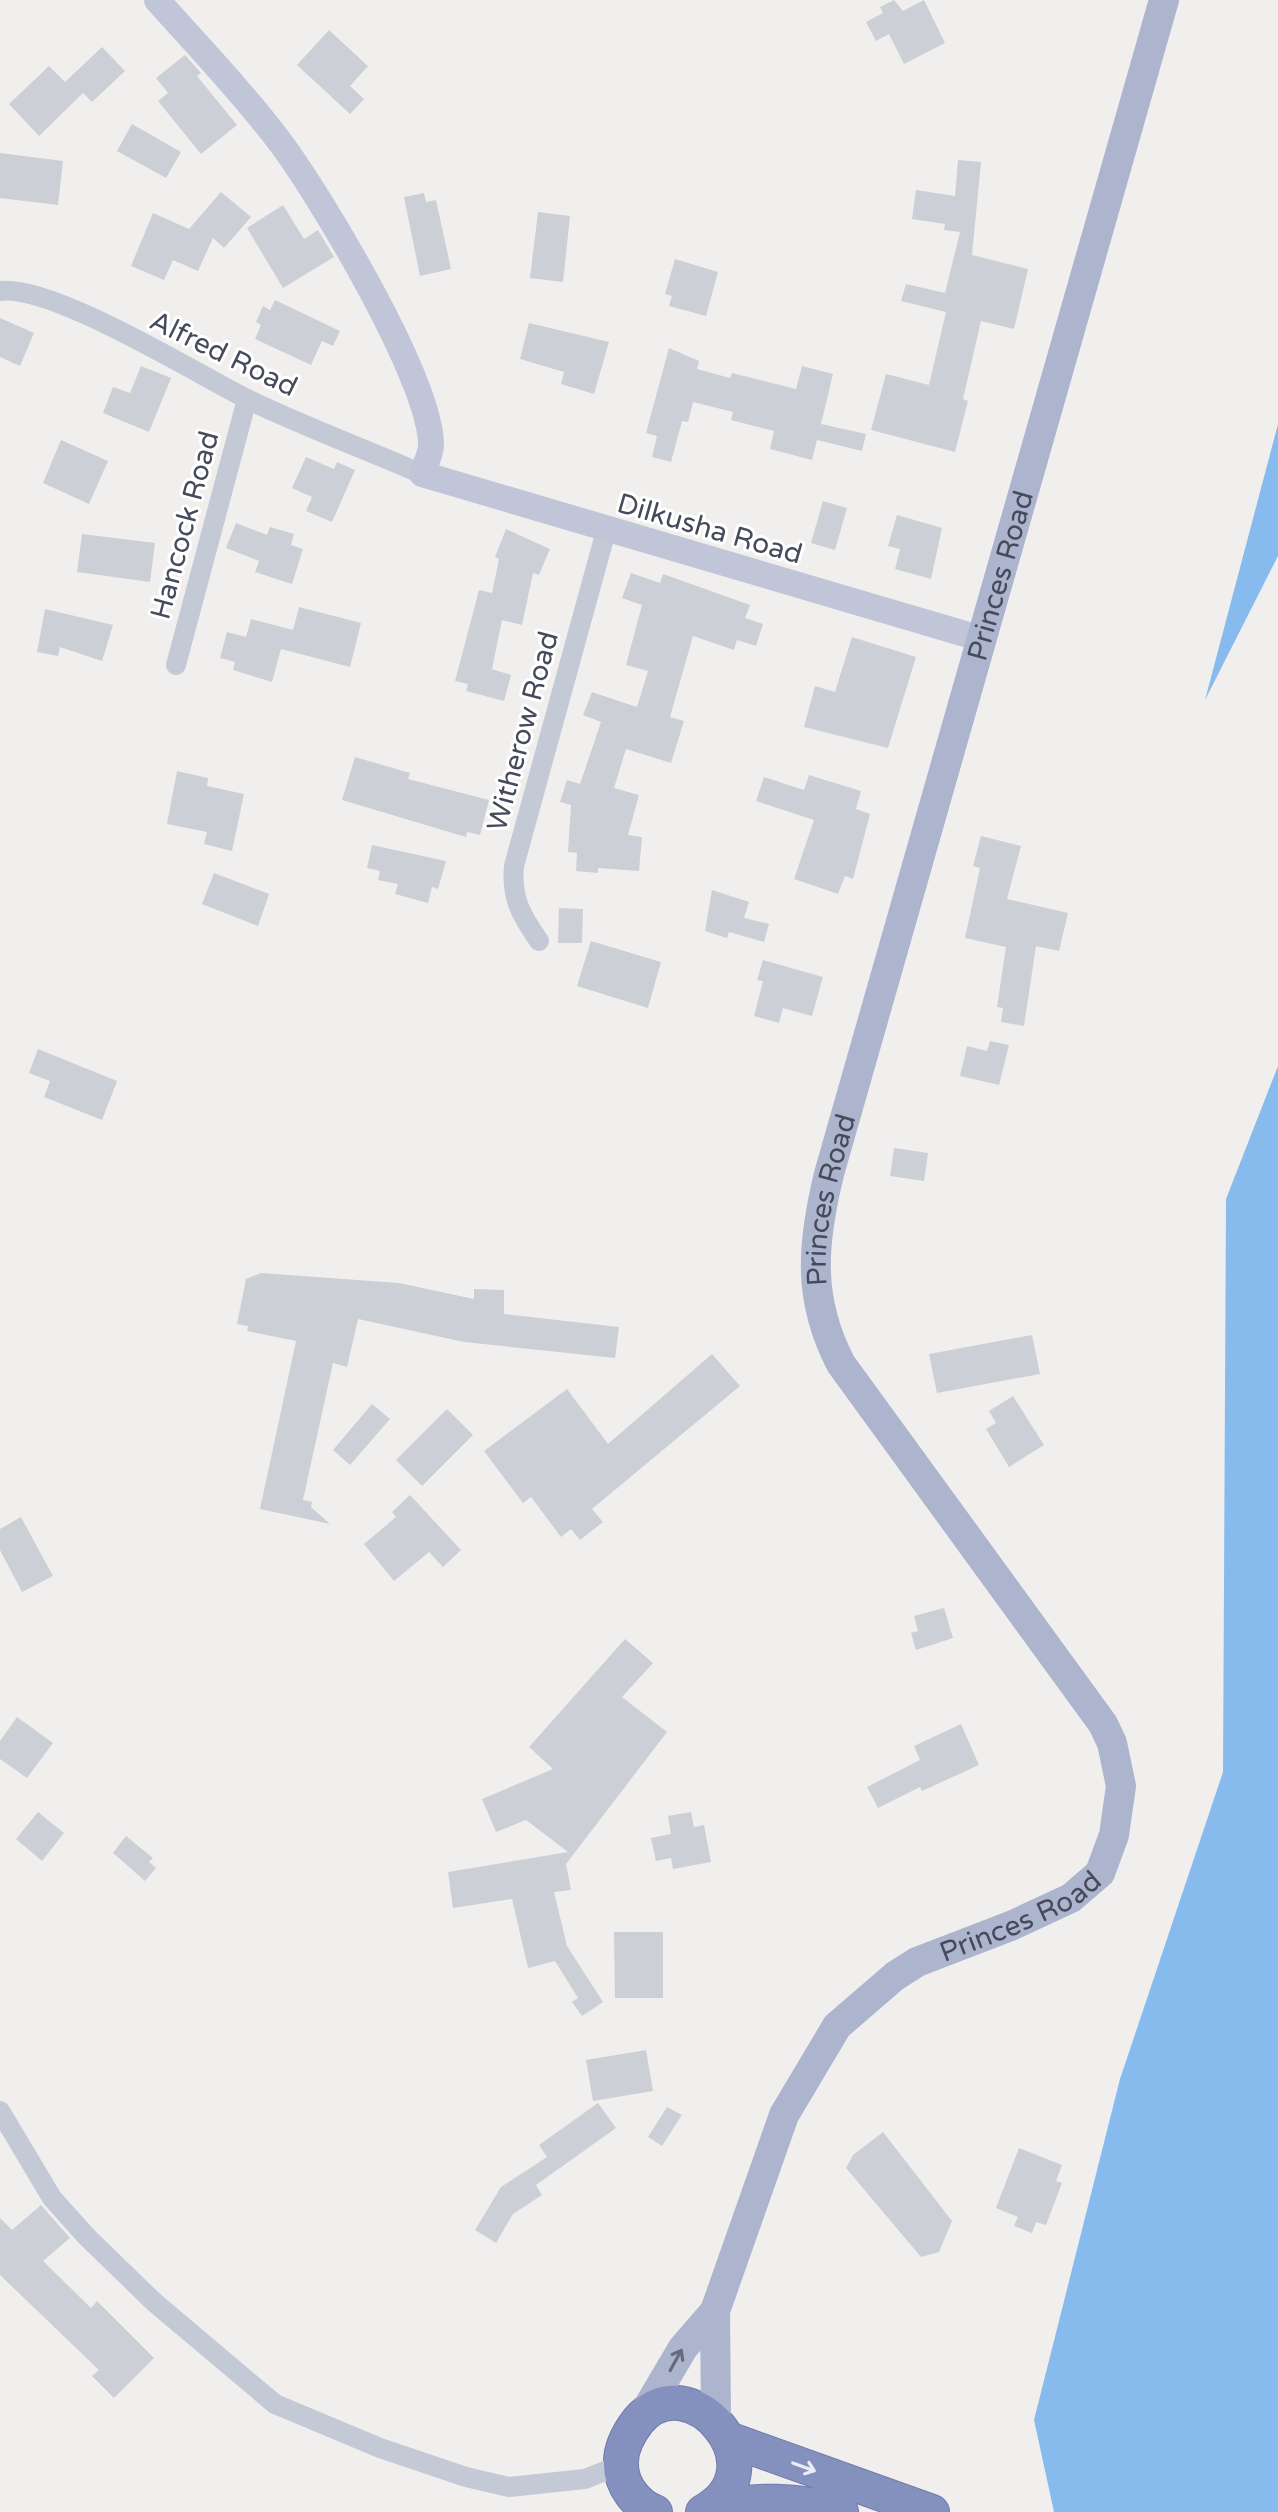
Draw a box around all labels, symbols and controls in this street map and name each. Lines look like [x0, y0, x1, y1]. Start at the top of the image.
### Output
street label: Alfred Road [144, 304, 303, 404]
street label: Hancock Road [143, 427, 226, 623]
street label: Dilkusha Road [613, 486, 806, 572]
street label: Princes Road [960, 487, 1041, 665]
street label: Witherow Road [480, 628, 566, 835]
street label: Princes Road [800, 1110, 863, 1287]
street label: Princes Road [935, 1864, 1108, 1970]
one-way arrow [669, 2349, 684, 2373]
one-way arrow [791, 2461, 816, 2475]

